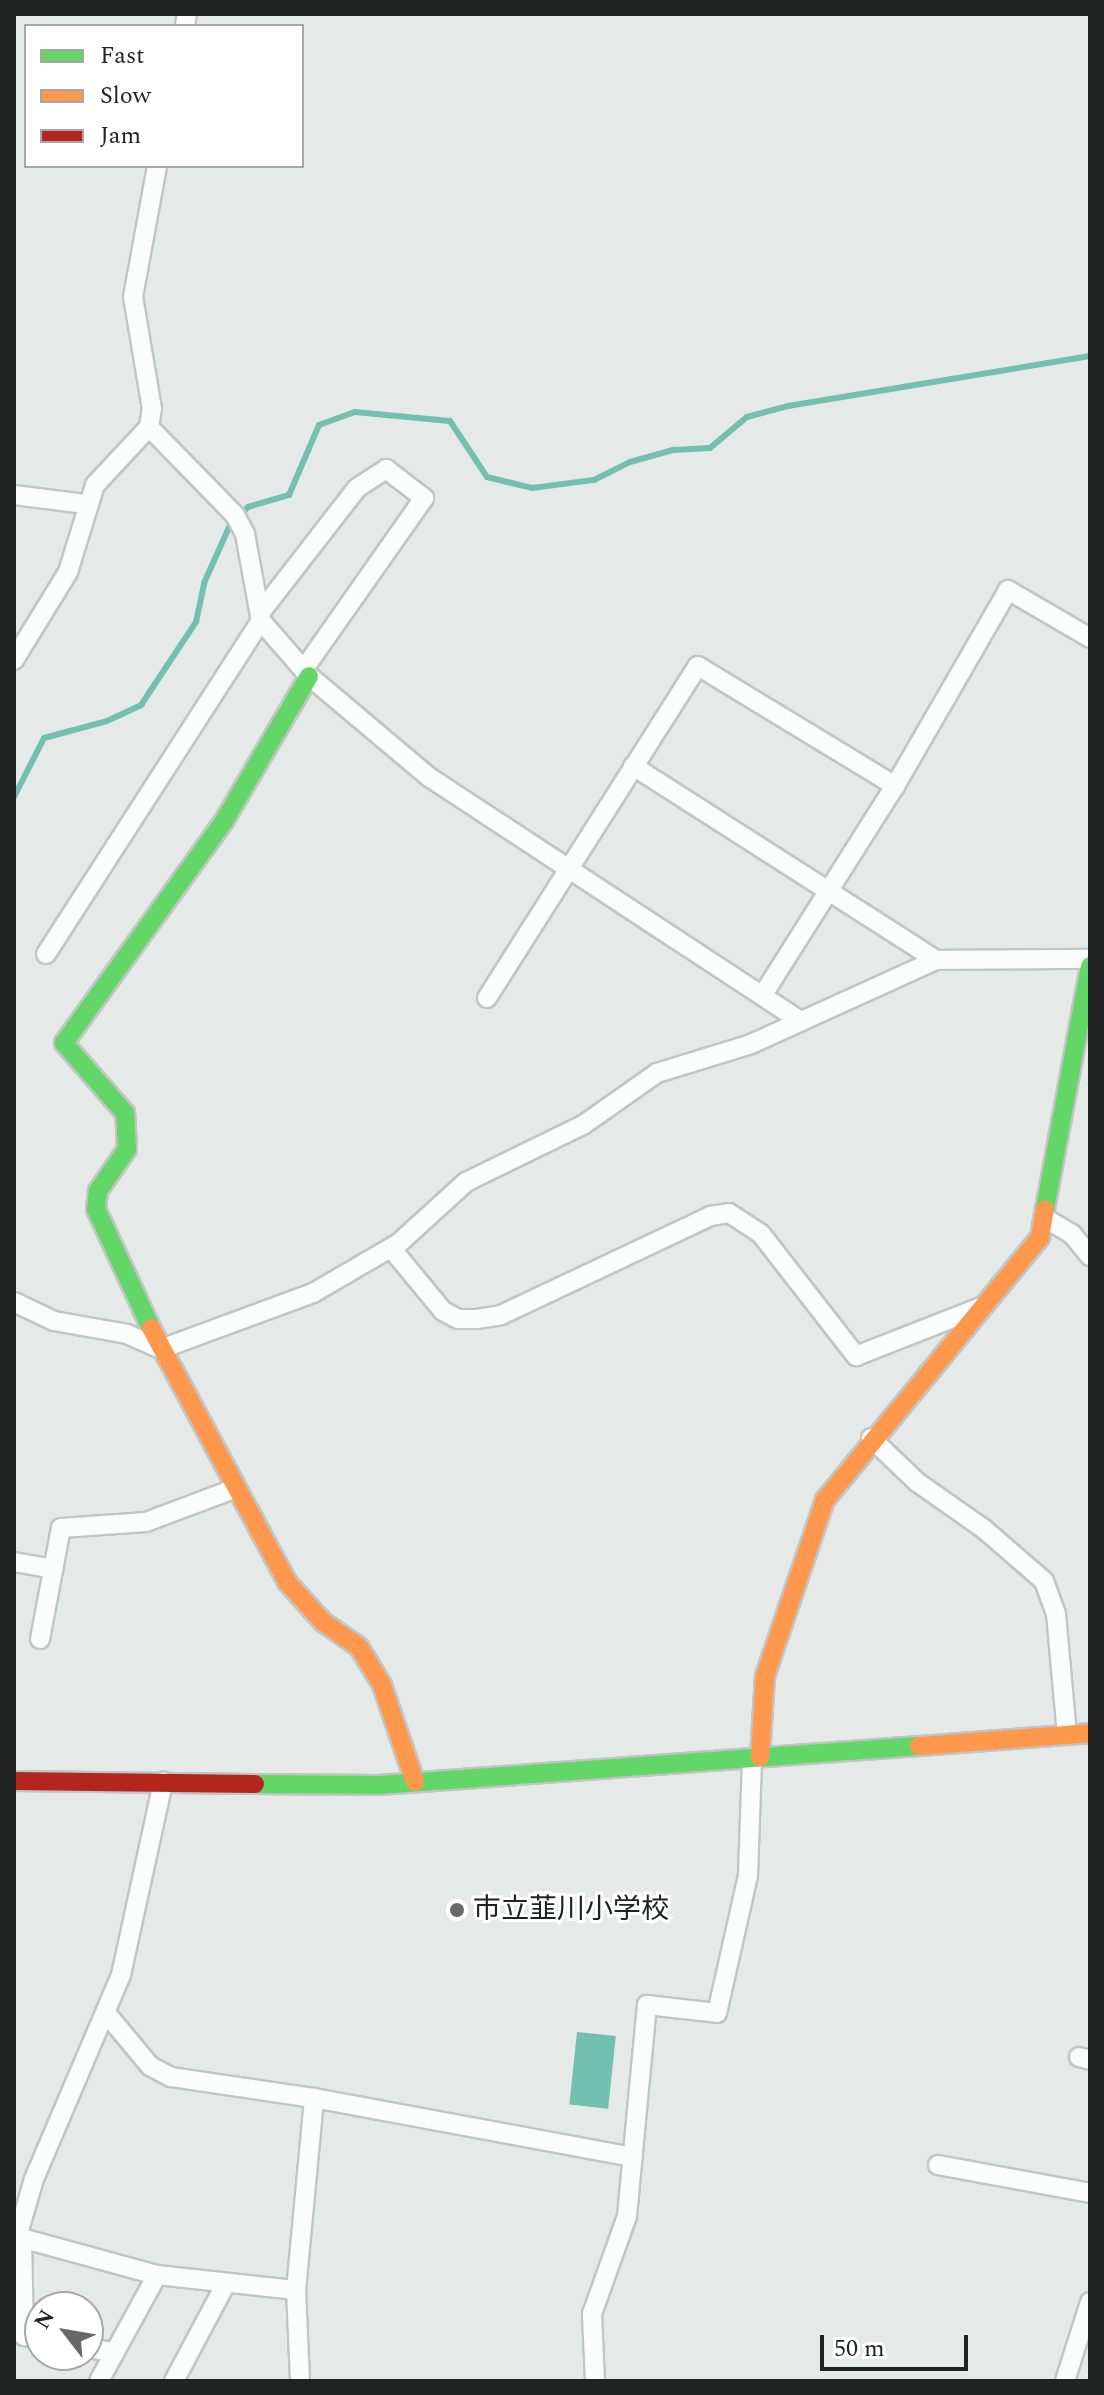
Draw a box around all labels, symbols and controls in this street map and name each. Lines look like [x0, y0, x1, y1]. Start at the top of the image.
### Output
legend [24, 24, 304, 168]
text: Fast [100, 38, 145, 74]
text: Slow [100, 78, 151, 114]
text: Jam [100, 118, 141, 154]
place label: 市立韮川小学校 [473, 1893, 669, 1927]
marker: 市立韮川小学校 [448, 1901, 466, 1919]
north arrow [24, 2291, 104, 2371]
text: N [26, 2303, 63, 2336]
scale bar [824, 2319, 972, 2369]
text: 50 m [834, 2331, 885, 2367]

